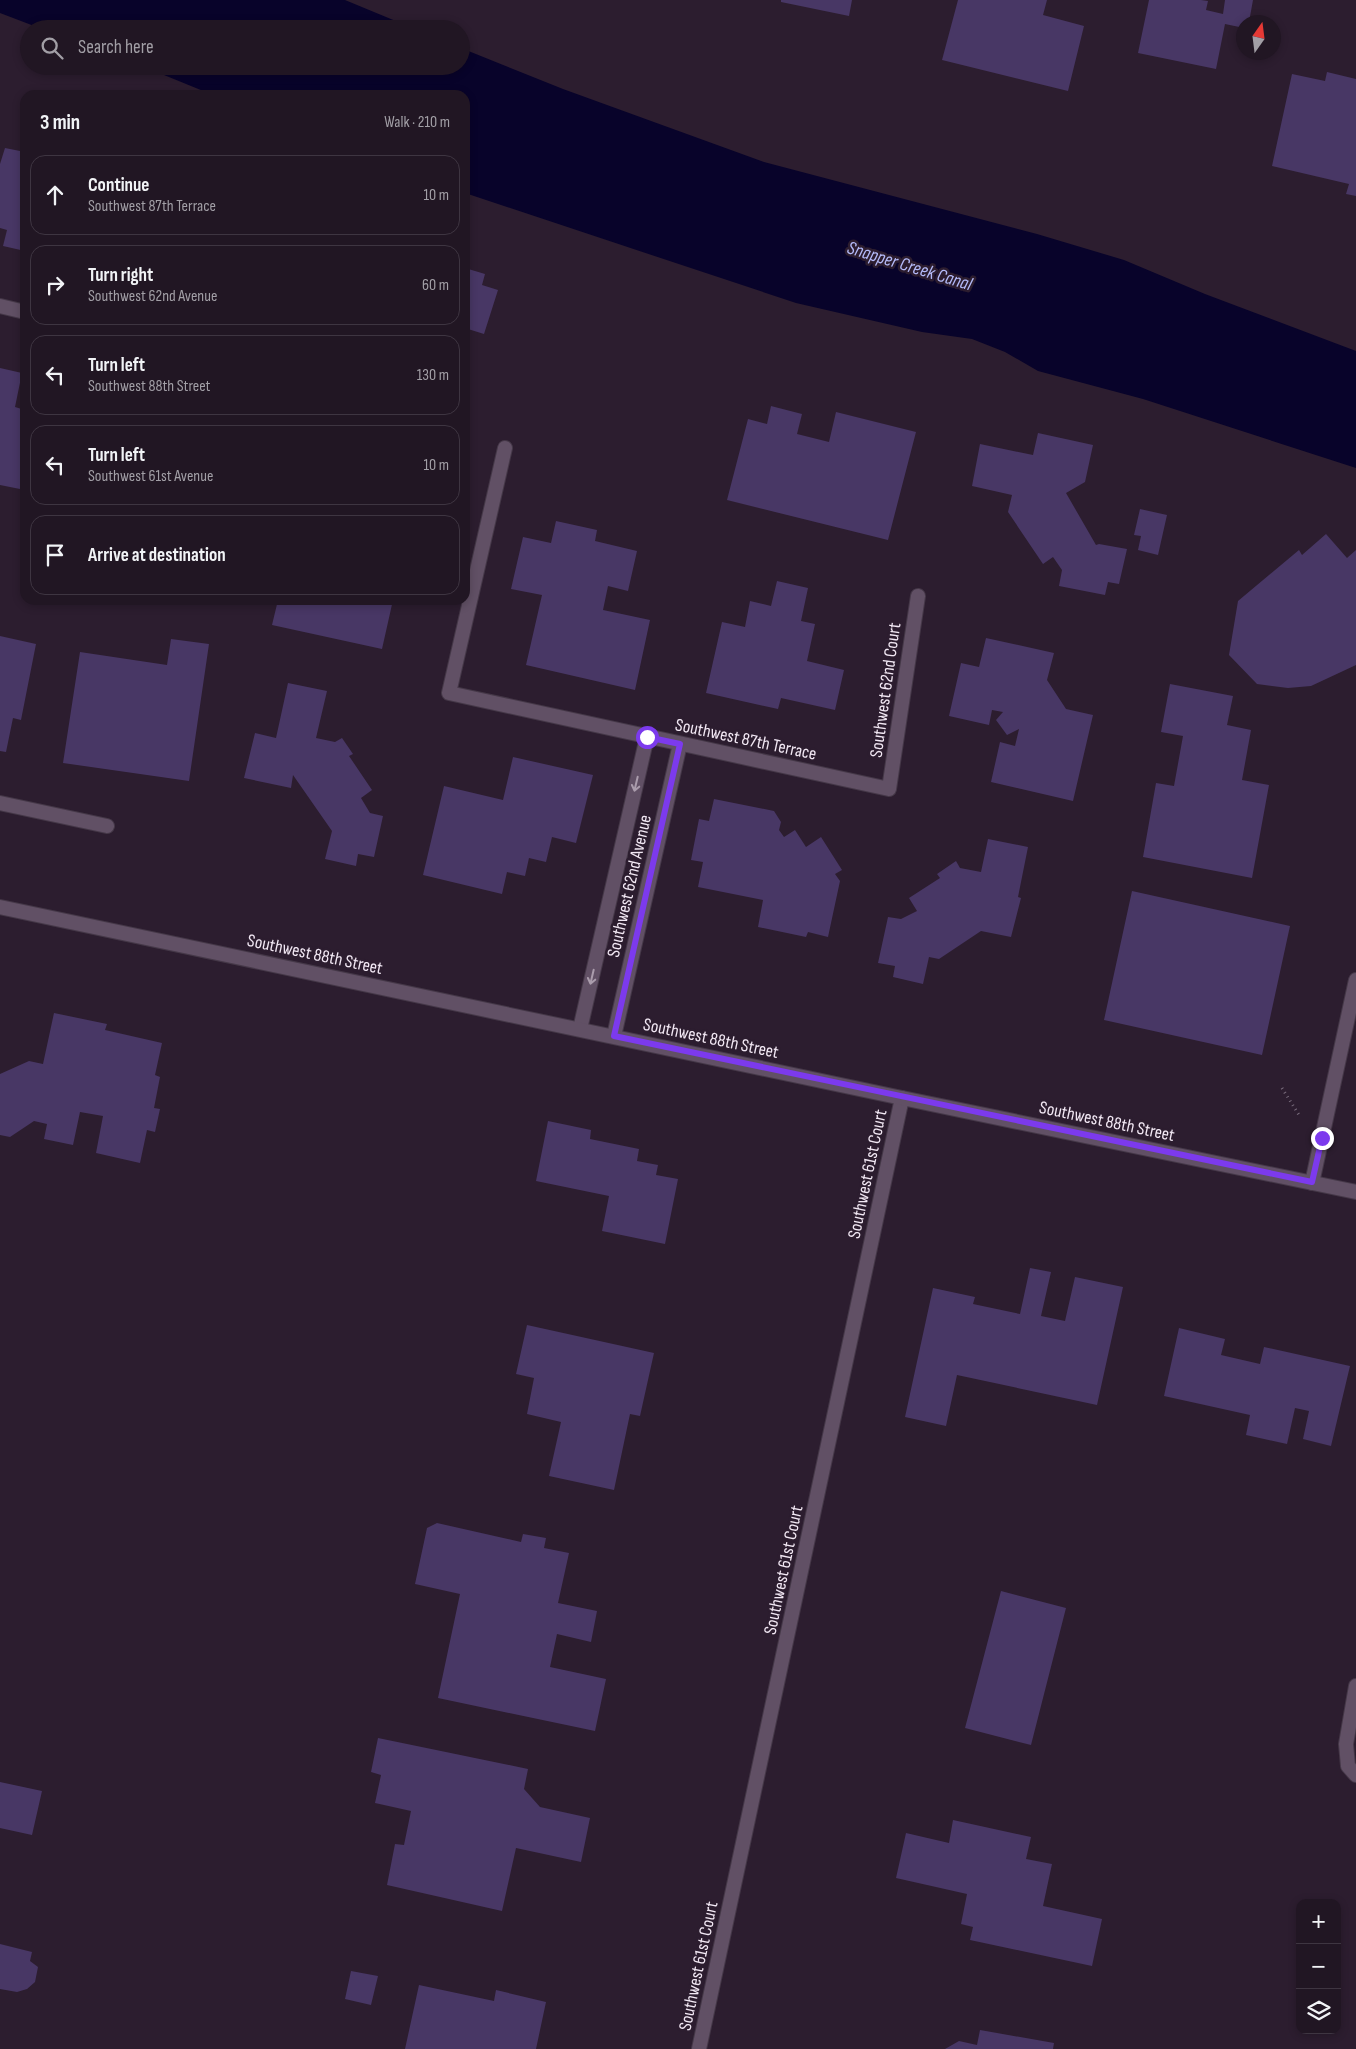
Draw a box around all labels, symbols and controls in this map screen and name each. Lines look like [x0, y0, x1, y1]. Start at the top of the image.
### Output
north arrow [1236, 15, 1281, 60]
search box [20, 20, 470, 75]
icon: search [38, 34, 66, 62]
text: Search here [78, 36, 154, 59]
text: 3 min [40, 110, 80, 135]
text: Walk · 210 m [384, 113, 450, 132]
text: Continue [88, 174, 149, 197]
icon: ahead [41, 181, 69, 209]
text: 10 m [423, 186, 449, 205]
text: Southwest 87th Terrace [88, 197, 216, 216]
water label: Snapper Creek Canal [844, 237, 975, 296]
text: Turn right [88, 264, 153, 287]
icon: right [41, 271, 69, 299]
text: 60 m [422, 276, 449, 295]
text: Southwest 62nd Avenue [88, 287, 217, 306]
text: Turn left [88, 354, 145, 377]
icon: left [41, 361, 69, 389]
text: 130 m [417, 366, 449, 385]
text: Southwest 88th Street [88, 377, 210, 396]
text: Turn left [88, 444, 145, 467]
icon: left [41, 451, 69, 479]
text: 10 m [423, 456, 449, 475]
text: Southwest 61st Avenue [88, 467, 213, 486]
icon: arrive [41, 541, 69, 569]
text: Arrive at destination [88, 544, 226, 567]
street label: Southwest 62nd Court [866, 621, 905, 759]
street label: Southwest 87th Terrace [673, 714, 818, 765]
route start [636, 726, 659, 749]
one-way arrow [631, 776, 640, 792]
street label: Southwest 62nd Avenue [603, 813, 656, 959]
street label: Southwest 88th Street [245, 930, 385, 979]
one-way arrow [587, 968, 596, 984]
street label: Southwest 88th Street [641, 1014, 781, 1063]
street label: Southwest 88th Street [1037, 1097, 1177, 1146]
street label: Southwest 61st Court [844, 1107, 892, 1241]
route end [1311, 1127, 1334, 1150]
street label: Southwest 61st Court [760, 1503, 808, 1637]
street label: Southwest 61st Court [675, 1899, 723, 2033]
map controls [1296, 1899, 1341, 2034]
button: + [1296, 1899, 1341, 1944]
button: − [1296, 1944, 1341, 1989]
button: layers [1296, 1989, 1341, 2034]

